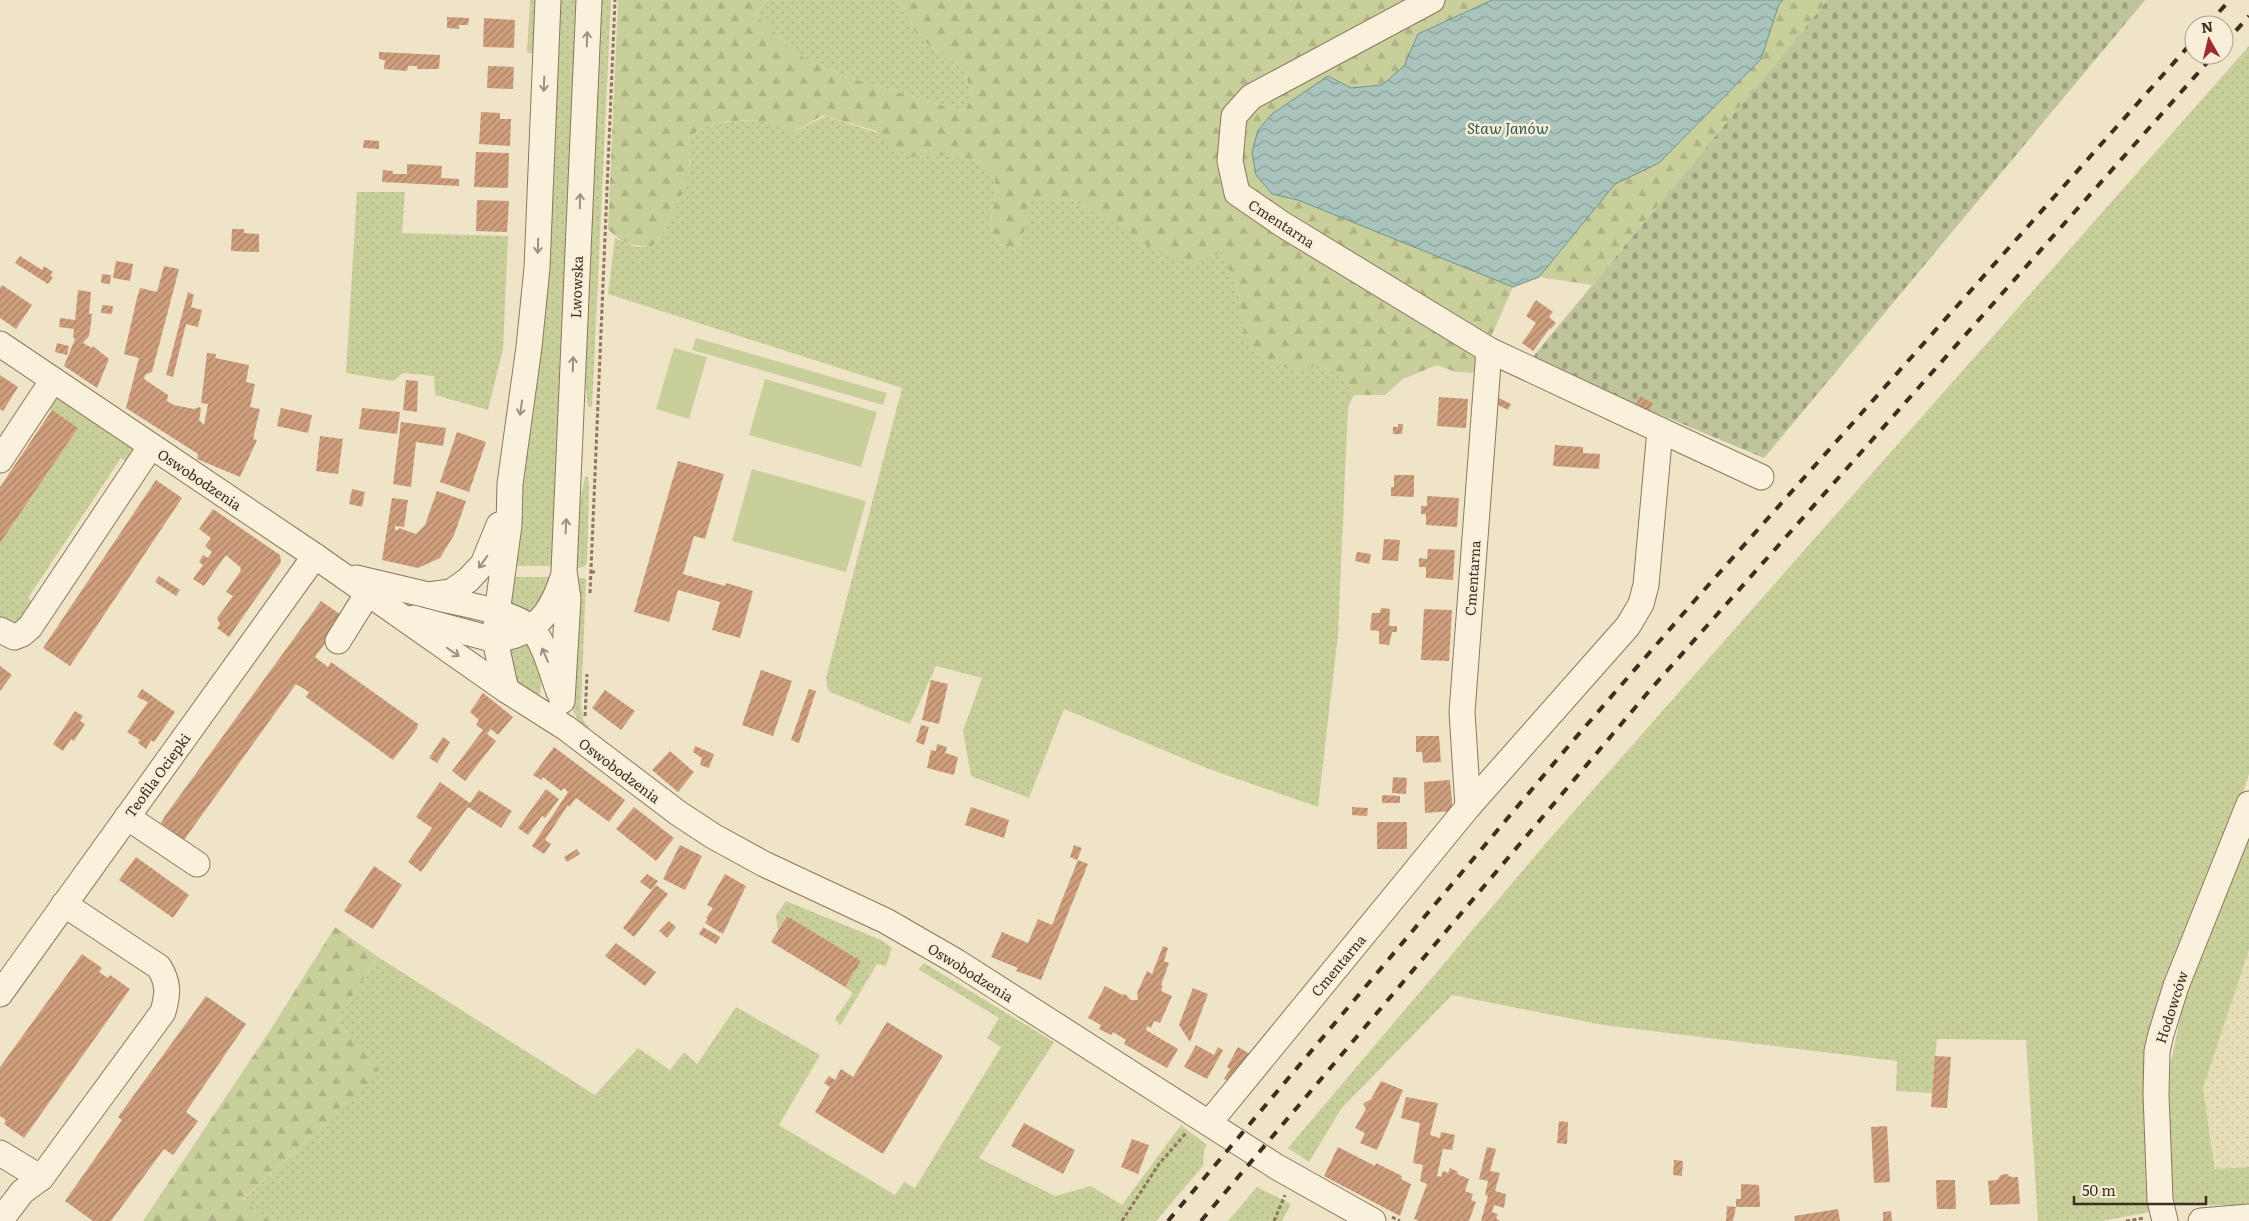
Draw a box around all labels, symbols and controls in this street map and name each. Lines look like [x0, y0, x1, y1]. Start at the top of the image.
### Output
north arrow [2184, 15, 2234, 65]
text: N [2200, 15, 2215, 37]
one-way arrow [582, 31, 591, 47]
one-way arrow [540, 75, 549, 91]
water label: Staw Janów [1467, 116, 1549, 139]
one-way arrow [575, 193, 584, 209]
street label: Cmentarna [1245, 194, 1320, 252]
one-way arrow [533, 238, 542, 254]
street label: Lwowska [565, 255, 587, 319]
one-way arrow [569, 356, 578, 372]
one-way arrow [516, 399, 526, 415]
street label: Oswobodzenia [154, 444, 246, 515]
one-way arrow [562, 518, 571, 534]
street label: Cmentarna [1459, 539, 1485, 616]
one-way arrow [477, 555, 488, 569]
one-way arrow [446, 647, 460, 657]
one-way arrow [540, 648, 550, 663]
street label: Teofila Ociepki [120, 728, 195, 821]
street label: Oswobodzenia [575, 733, 665, 808]
street label: Cmentarna [1306, 929, 1370, 1000]
street label: Oswobodzenia [924, 938, 1018, 1006]
street label: Hodowców [2150, 968, 2192, 1046]
scale bar [2074, 1174, 2206, 1206]
text: 50 m [2082, 1178, 2116, 1201]

